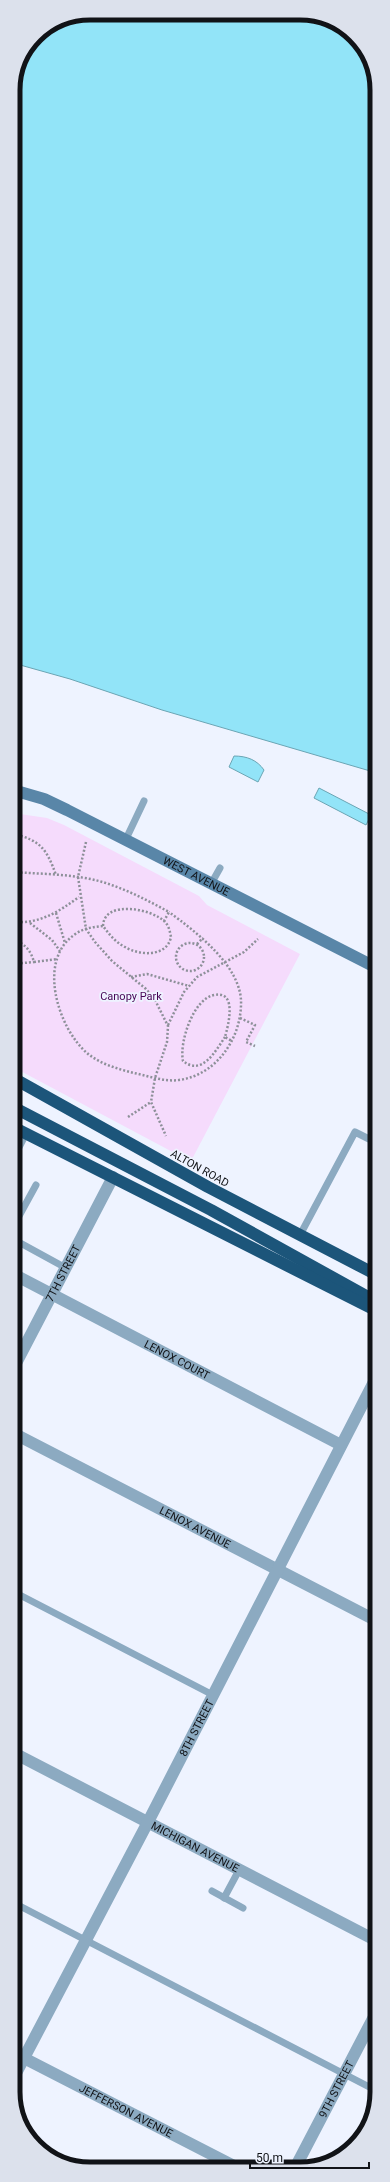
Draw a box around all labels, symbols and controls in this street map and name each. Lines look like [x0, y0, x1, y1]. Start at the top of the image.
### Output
street label: WEST AVENUE [161, 854, 232, 899]
park label: Canopy Park [100, 990, 162, 1003]
street label: ALTON ROAD [168, 1147, 231, 1190]
street label: 7TH STREET [43, 1242, 84, 1304]
street label: LENOX COURT [142, 1338, 212, 1383]
street label: LENOX AVENUE [157, 1504, 233, 1551]
street label: 8TH STREET [177, 1697, 217, 1759]
street label: MICHIGAN AVENUE [149, 1819, 241, 1875]
street label: 9TH STREET [316, 2058, 357, 2120]
street label: JEFFERSON AVENUE [77, 2082, 175, 2140]
scale bar [250, 2144, 369, 2170]
text: 50 m [256, 2151, 283, 2165]

